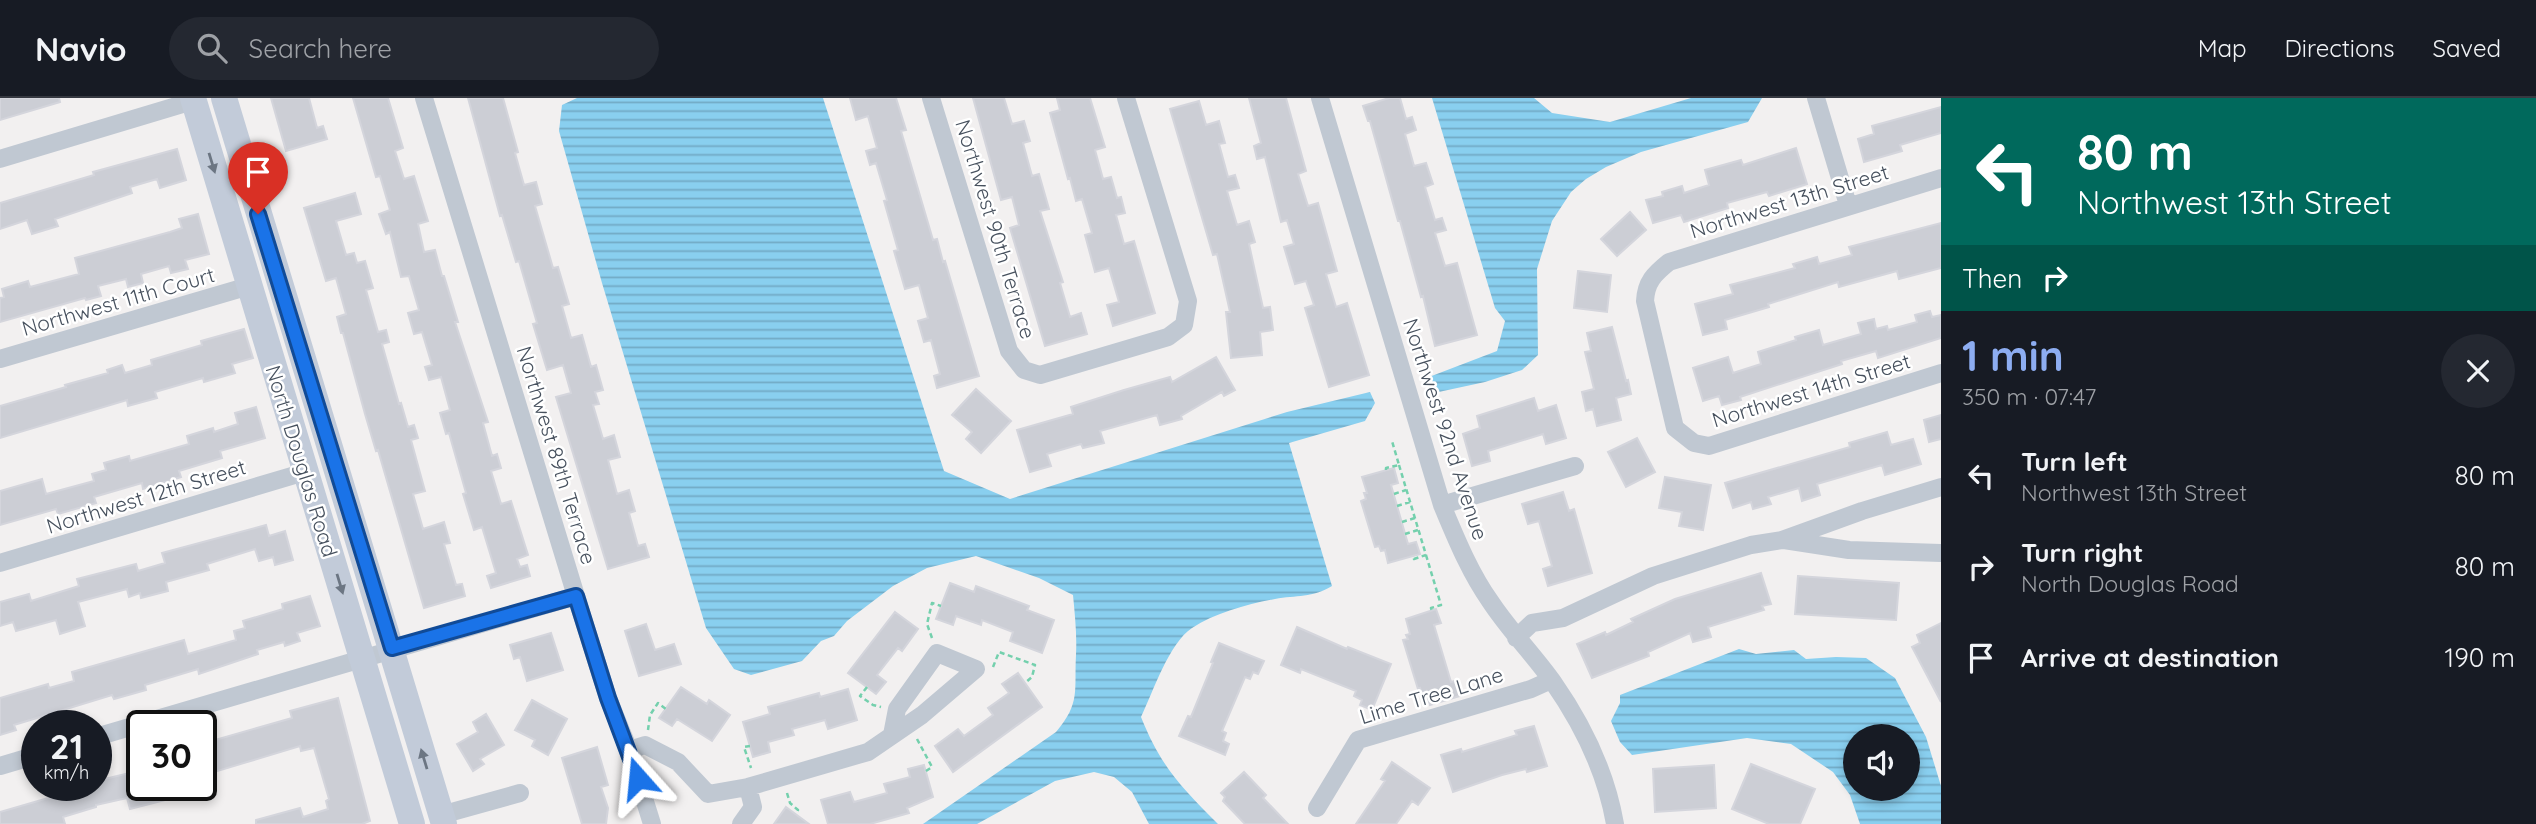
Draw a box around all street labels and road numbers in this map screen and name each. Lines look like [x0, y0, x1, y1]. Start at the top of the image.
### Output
street label: Northwest 90th Terrace [950, 116, 1042, 342]
street label: Northwest 13th Street [1686, 158, 1892, 244]
street label: Northwest 11th Court [19, 261, 217, 341]
street label: Northwest 92nd Avenue [1398, 315, 1494, 543]
street label: Northwest 89th Terrace [511, 343, 603, 567]
street label: Northwest 14th Street [1709, 347, 1913, 433]
street label: North Douglas Road [260, 362, 344, 560]
street label: Northwest 12th Street [43, 453, 249, 539]
street label: Lime Tree Lane [1356, 661, 1506, 729]

